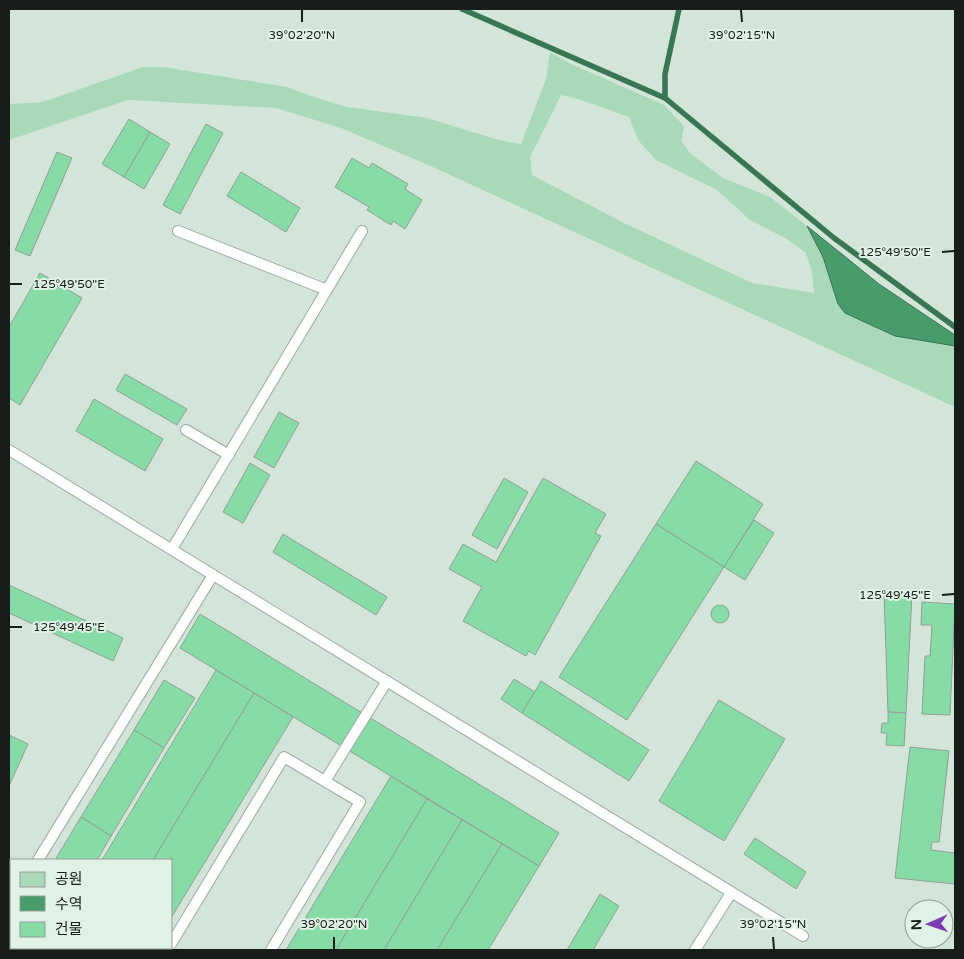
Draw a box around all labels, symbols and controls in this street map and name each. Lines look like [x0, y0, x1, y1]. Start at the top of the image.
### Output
text: 39°02'20"N [269, 28, 336, 42]
text: 39°02'15"N [709, 28, 776, 42]
text: 125°49'50"E [859, 245, 931, 259]
text: 125°49'50"E [33, 277, 105, 291]
text: 125°49'45"E [859, 588, 931, 602]
text: 125°49'45"E [33, 620, 105, 634]
legend [10, 859, 172, 949]
text: 공원 [55, 870, 83, 888]
text: 수역 [55, 895, 83, 913]
north arrow [904, 899, 954, 949]
text: 39°02'20"N [301, 917, 368, 931]
text: 39°02'15"N [740, 917, 807, 931]
text: N [908, 919, 925, 930]
text: 건물 [55, 920, 83, 938]

